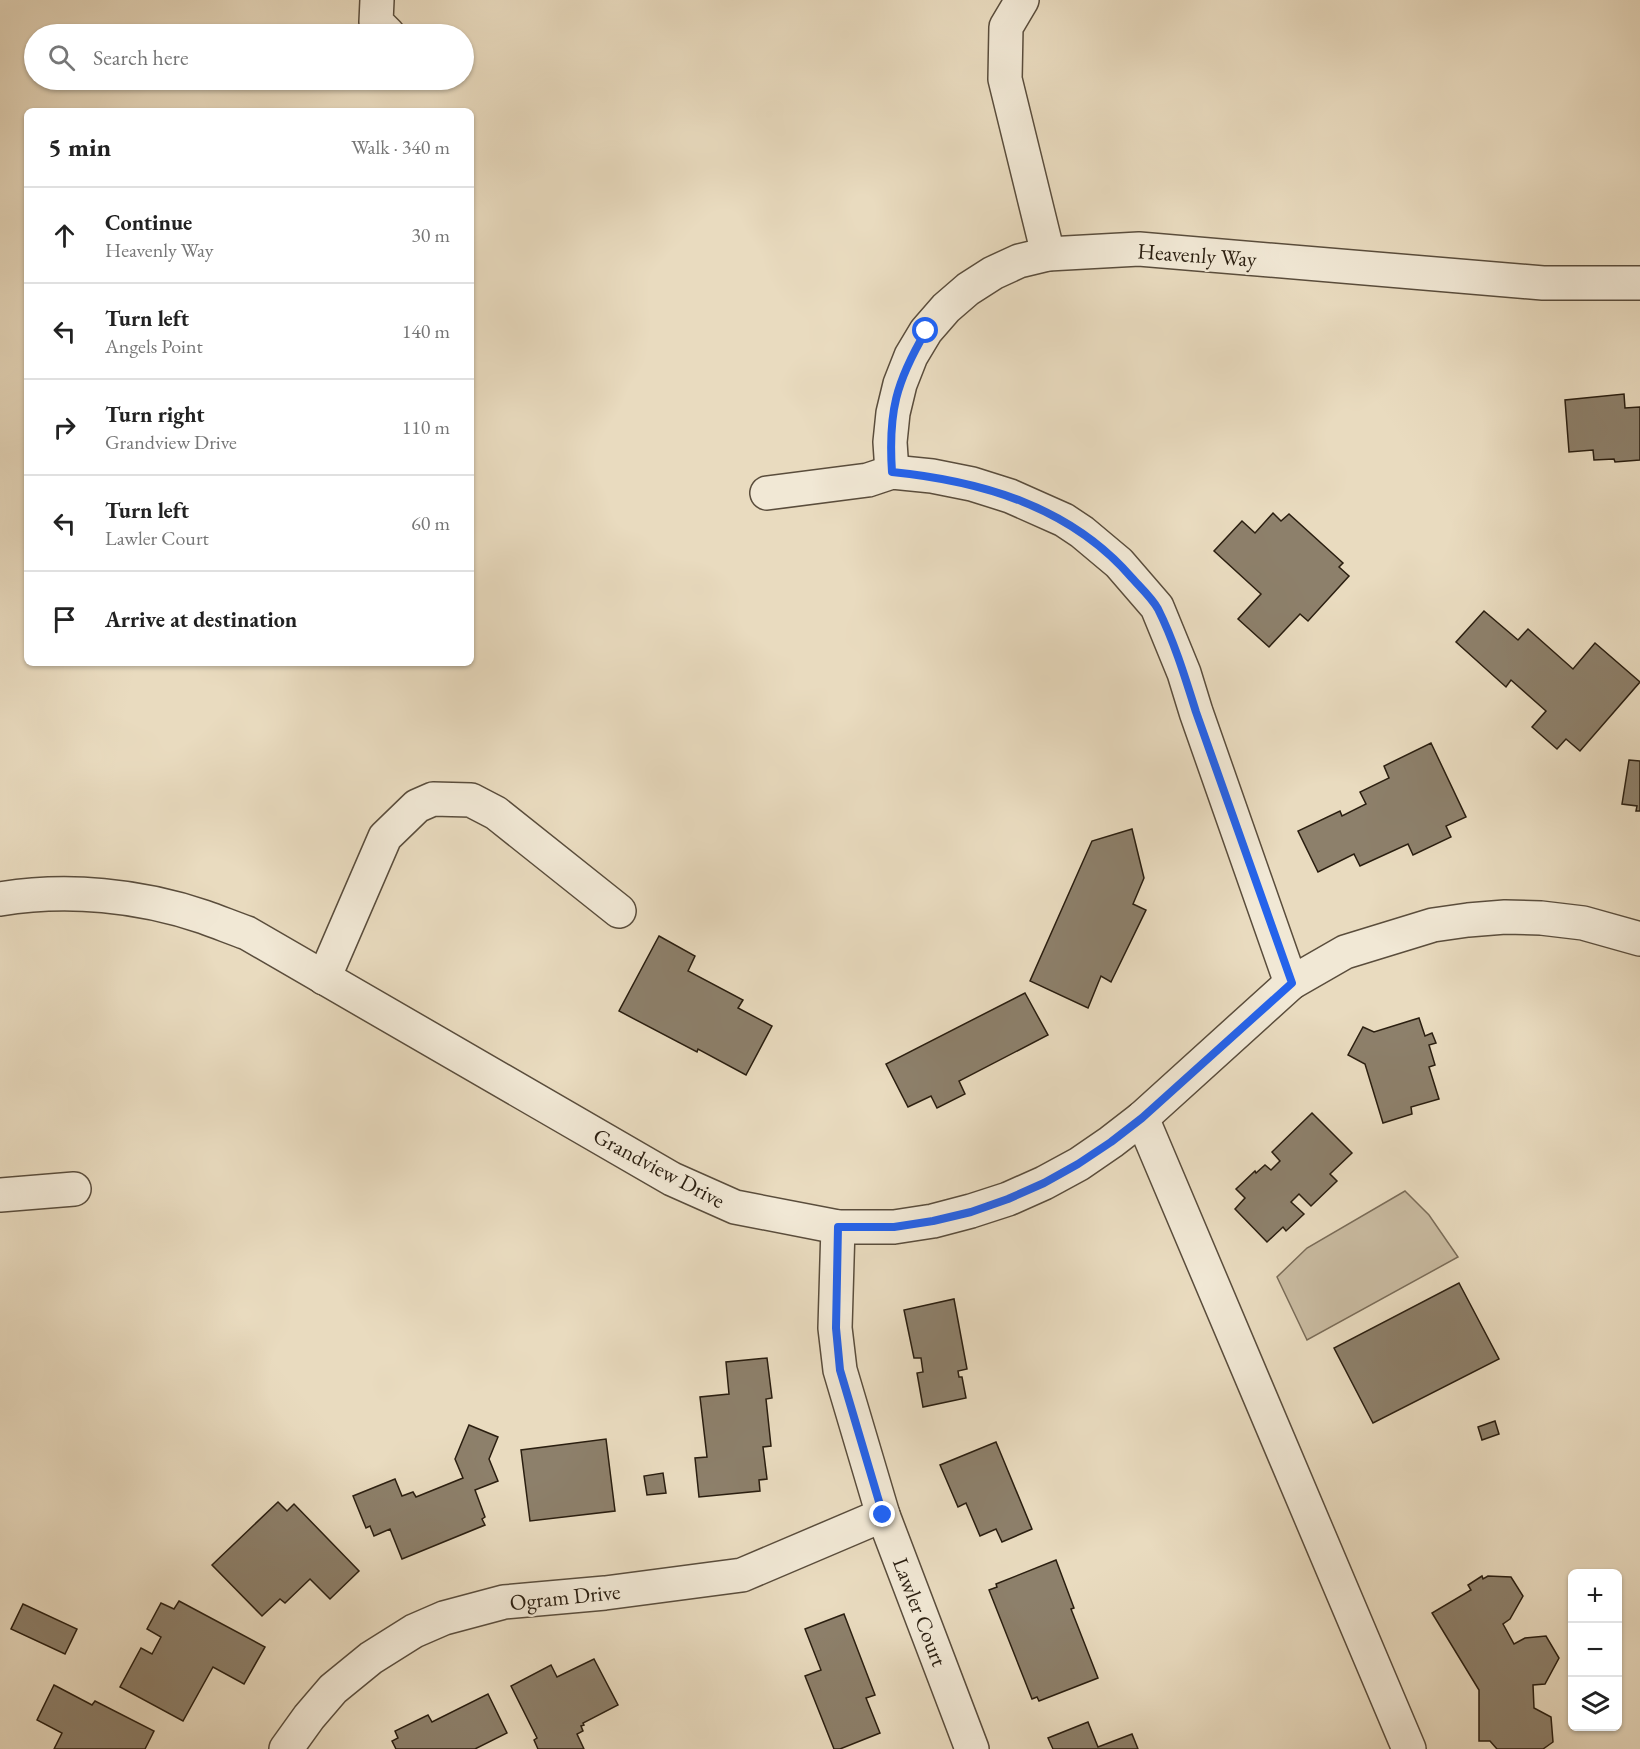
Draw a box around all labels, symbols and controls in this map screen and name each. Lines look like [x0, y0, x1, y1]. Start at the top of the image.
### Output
search box [24, 24, 474, 90]
icon: search [45, 41, 78, 74]
text: Search here [93, 43, 188, 72]
text: 5 min [48, 130, 111, 164]
text: Walk · 340 m [351, 134, 450, 160]
text: Continue [105, 208, 192, 237]
icon: ahead [48, 219, 81, 252]
text: 30 m [411, 222, 450, 248]
street label: Heavenly Way [1136, 236, 1258, 274]
text: Heavenly Way [105, 237, 214, 263]
text: Turn left [105, 304, 189, 333]
icon: left [48, 315, 81, 348]
route start [912, 317, 938, 343]
text: 140 m [402, 318, 450, 344]
text: Angels Point [105, 333, 203, 359]
text: Turn right [105, 400, 204, 429]
icon: right [48, 411, 81, 444]
text: 110 m [402, 414, 450, 440]
text: Grandview Drive [105, 429, 237, 455]
text: Turn left [105, 496, 189, 525]
icon: left [48, 507, 81, 540]
text: 60 m [411, 510, 450, 536]
text: Lawler Court [105, 525, 209, 551]
icon: arrive [48, 603, 81, 636]
text: Arrive at destination [105, 605, 297, 634]
street label: Grandview Drive [588, 1121, 730, 1215]
route end [869, 1501, 895, 1527]
street label: Lawler Court [886, 1553, 954, 1671]
map controls [1568, 1569, 1622, 1731]
button: + [1568, 1569, 1622, 1623]
street label: Ogram Drive [508, 1577, 622, 1617]
button: − [1568, 1623, 1622, 1677]
button: layers [1568, 1677, 1622, 1731]

